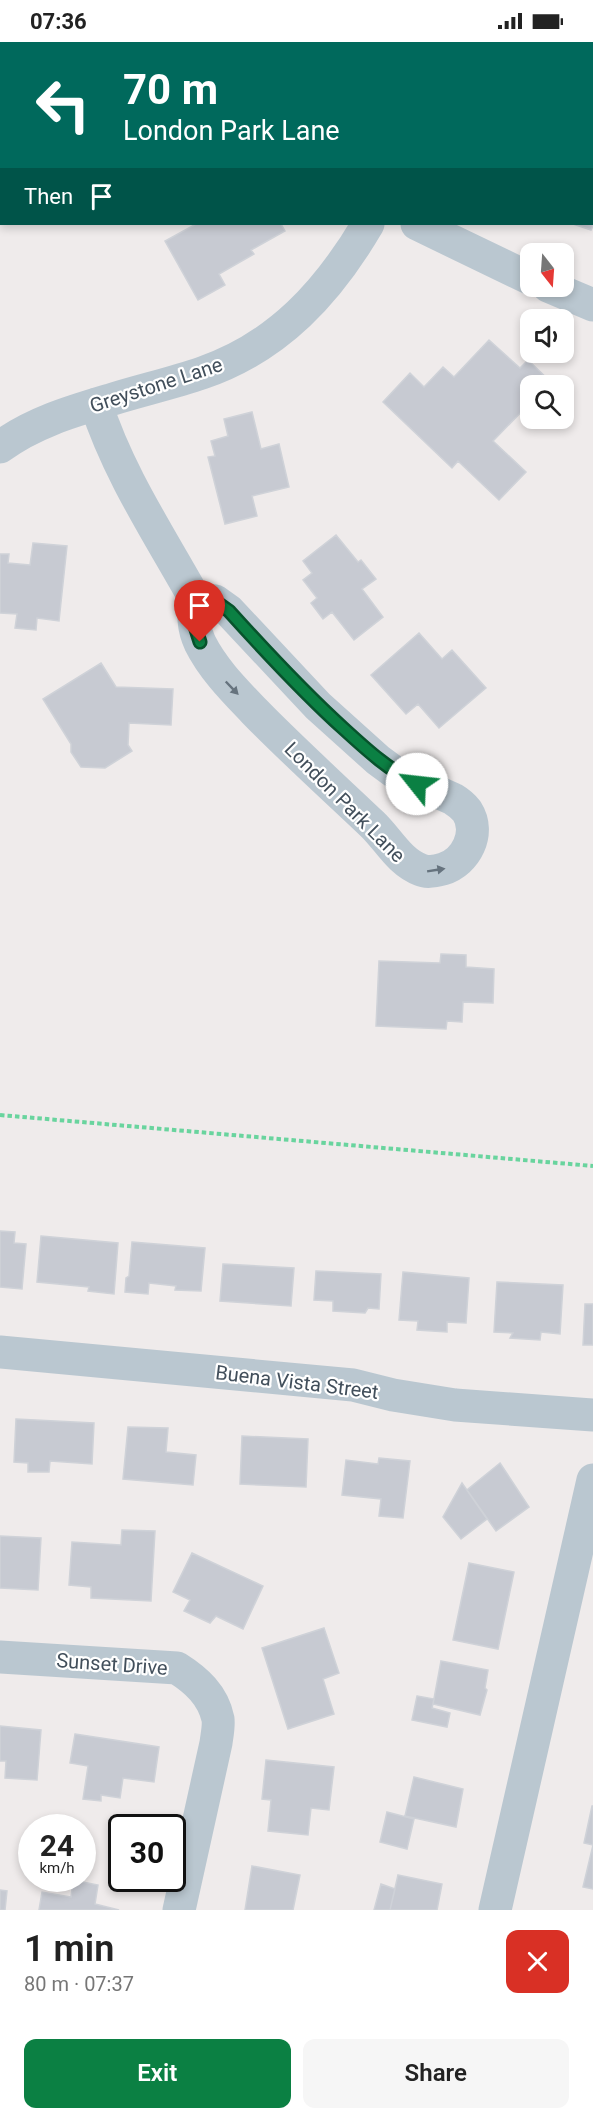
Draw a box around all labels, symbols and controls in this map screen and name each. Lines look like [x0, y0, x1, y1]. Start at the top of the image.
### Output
text: 07:36 [30, 9, 87, 34]
text: 70 m [123, 65, 218, 114]
icon: left [24, 66, 102, 144]
text: London Park Lane [123, 115, 340, 147]
icon: arrive [85, 180, 118, 213]
text: Then [24, 184, 73, 209]
north arrow [520, 243, 574, 297]
map controls [520, 243, 574, 429]
button: sound [520, 309, 574, 363]
street label: Greystone Lane [87, 352, 225, 418]
button: search [520, 375, 574, 429]
pin [174, 580, 225, 642]
icon: arrive [183, 589, 216, 622]
one-way arrow [225, 680, 239, 695]
street label: London Park Lane [280, 737, 410, 867]
position arrow [385, 752, 449, 816]
one-way arrow [427, 865, 446, 874]
street label: Buena Vista Street [214, 1360, 380, 1404]
street label: Sunset Drive [56, 1648, 168, 1680]
speed limit sign: 30 [108, 1814, 186, 1892]
text: 24 [40, 1828, 74, 1863]
text: km/h [39, 1859, 75, 1877]
text: 1 min [24, 1928, 114, 1970]
button: close [506, 1930, 569, 1993]
text: 80 m · 07:37 [24, 1972, 134, 1996]
button: Exit [24, 2039, 291, 2108]
button: Share [303, 2039, 569, 2108]

